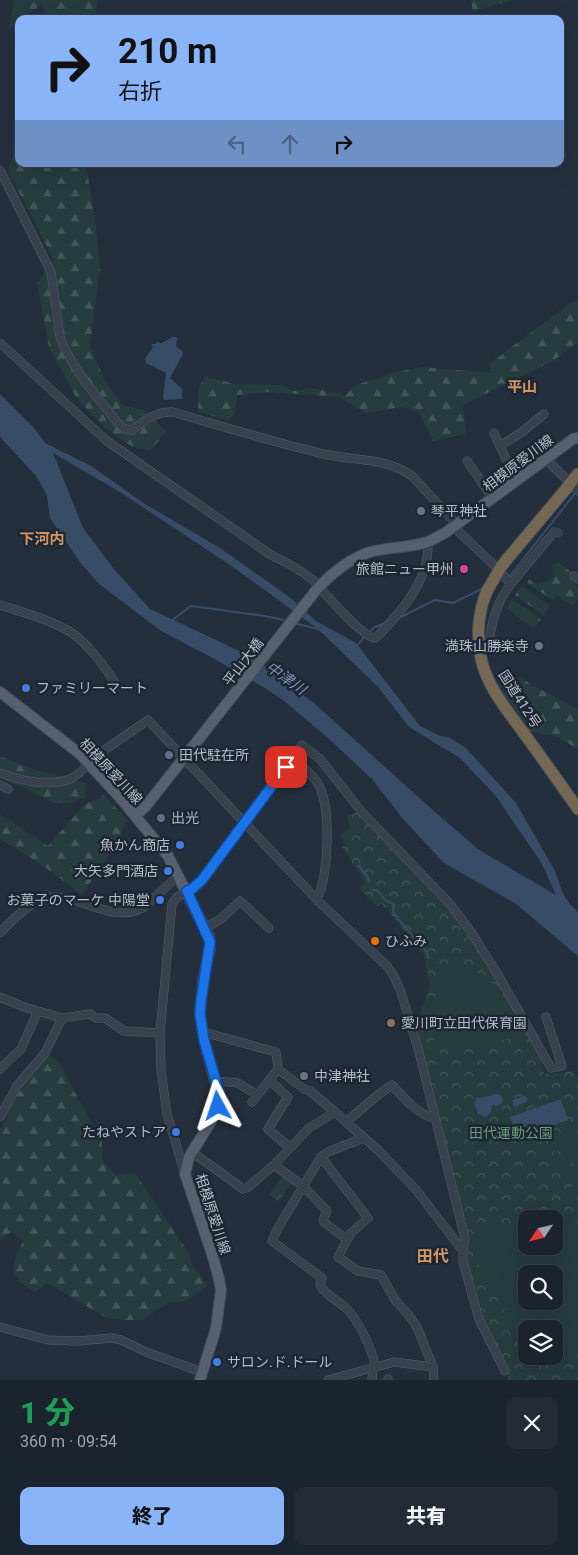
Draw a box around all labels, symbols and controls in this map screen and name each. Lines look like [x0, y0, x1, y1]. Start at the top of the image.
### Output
text: 210 m [118, 31, 217, 72]
icon: right [35, 35, 100, 100]
text: 右折 [118, 79, 162, 104]
icon: left [223, 130, 251, 158]
icon: ahead [276, 130, 304, 158]
icon: right [329, 130, 357, 158]
district label: 平山 [507, 378, 537, 396]
street label: 相模原愛川線 [480, 431, 556, 495]
place label: 琴平神社 [431, 503, 487, 519]
marker: 琴平神社 [415, 505, 427, 517]
district label: 下河内 [19, 530, 65, 548]
place label: 旅館ニュー甲州 [356, 561, 454, 577]
marker: 旅館ニュー甲州 [458, 563, 470, 575]
street label: 平山大橋 [219, 635, 267, 689]
place label: 満珠山勝楽寺 [445, 638, 529, 654]
marker: 満珠山勝楽寺 [533, 640, 545, 652]
water label: 中津川 [262, 658, 311, 699]
street label: 国道412号 [495, 667, 545, 731]
place label: ファミリーマート [36, 680, 148, 696]
marker: ファミリーマート [20, 682, 32, 694]
street label: 相模原愛川線 [77, 735, 145, 807]
pin [265, 746, 307, 788]
place label: 田代駐在所 [179, 747, 249, 763]
marker: 田代駐在所 [163, 749, 175, 761]
icon: arrive [272, 753, 300, 781]
place label: 出光 [171, 810, 199, 826]
marker: 出光 [155, 812, 167, 824]
place label: 魚かん商店 [100, 837, 170, 853]
marker: 魚かん商店 [174, 839, 186, 851]
place label: 大矢多門酒店 [74, 863, 158, 879]
marker: 大矢多門酒店 [162, 865, 174, 877]
place label: お菓子のマーケ 中陽堂 [7, 892, 150, 908]
marker: お菓子のマーケ 中陽堂 [154, 894, 166, 906]
place label: ひふみ [385, 933, 427, 949]
marker: ひふみ [369, 935, 381, 947]
place label: 愛川町立田代保育園 [401, 1015, 527, 1031]
marker: 愛川町立田代保育園 [385, 1017, 397, 1029]
place label: 中津神社 [314, 1068, 370, 1084]
marker: 中津神社 [298, 1070, 310, 1082]
position arrow [191, 1079, 243, 1131]
place label: たねやストア [82, 1124, 166, 1140]
park label: 田代運動公園 [469, 1125, 553, 1141]
marker: たねやストア [170, 1126, 182, 1138]
street label: 相模原愛川線 [192, 1172, 234, 1256]
north arrow [518, 1210, 562, 1255]
map controls [518, 1210, 563, 1365]
district label: 田代 [417, 1247, 449, 1266]
button: search [518, 1265, 563, 1310]
button: layers [518, 1320, 563, 1365]
place label: サロン.ド.ドール [227, 1354, 332, 1370]
marker: サロン.ド.ドール [211, 1356, 223, 1368]
text: 1 分 [20, 1395, 75, 1430]
button: close [506, 1397, 558, 1449]
text: 360 m · 09:54 [20, 1432, 117, 1451]
button: 終了 [20, 1487, 284, 1545]
button: 共有 [294, 1487, 558, 1545]

